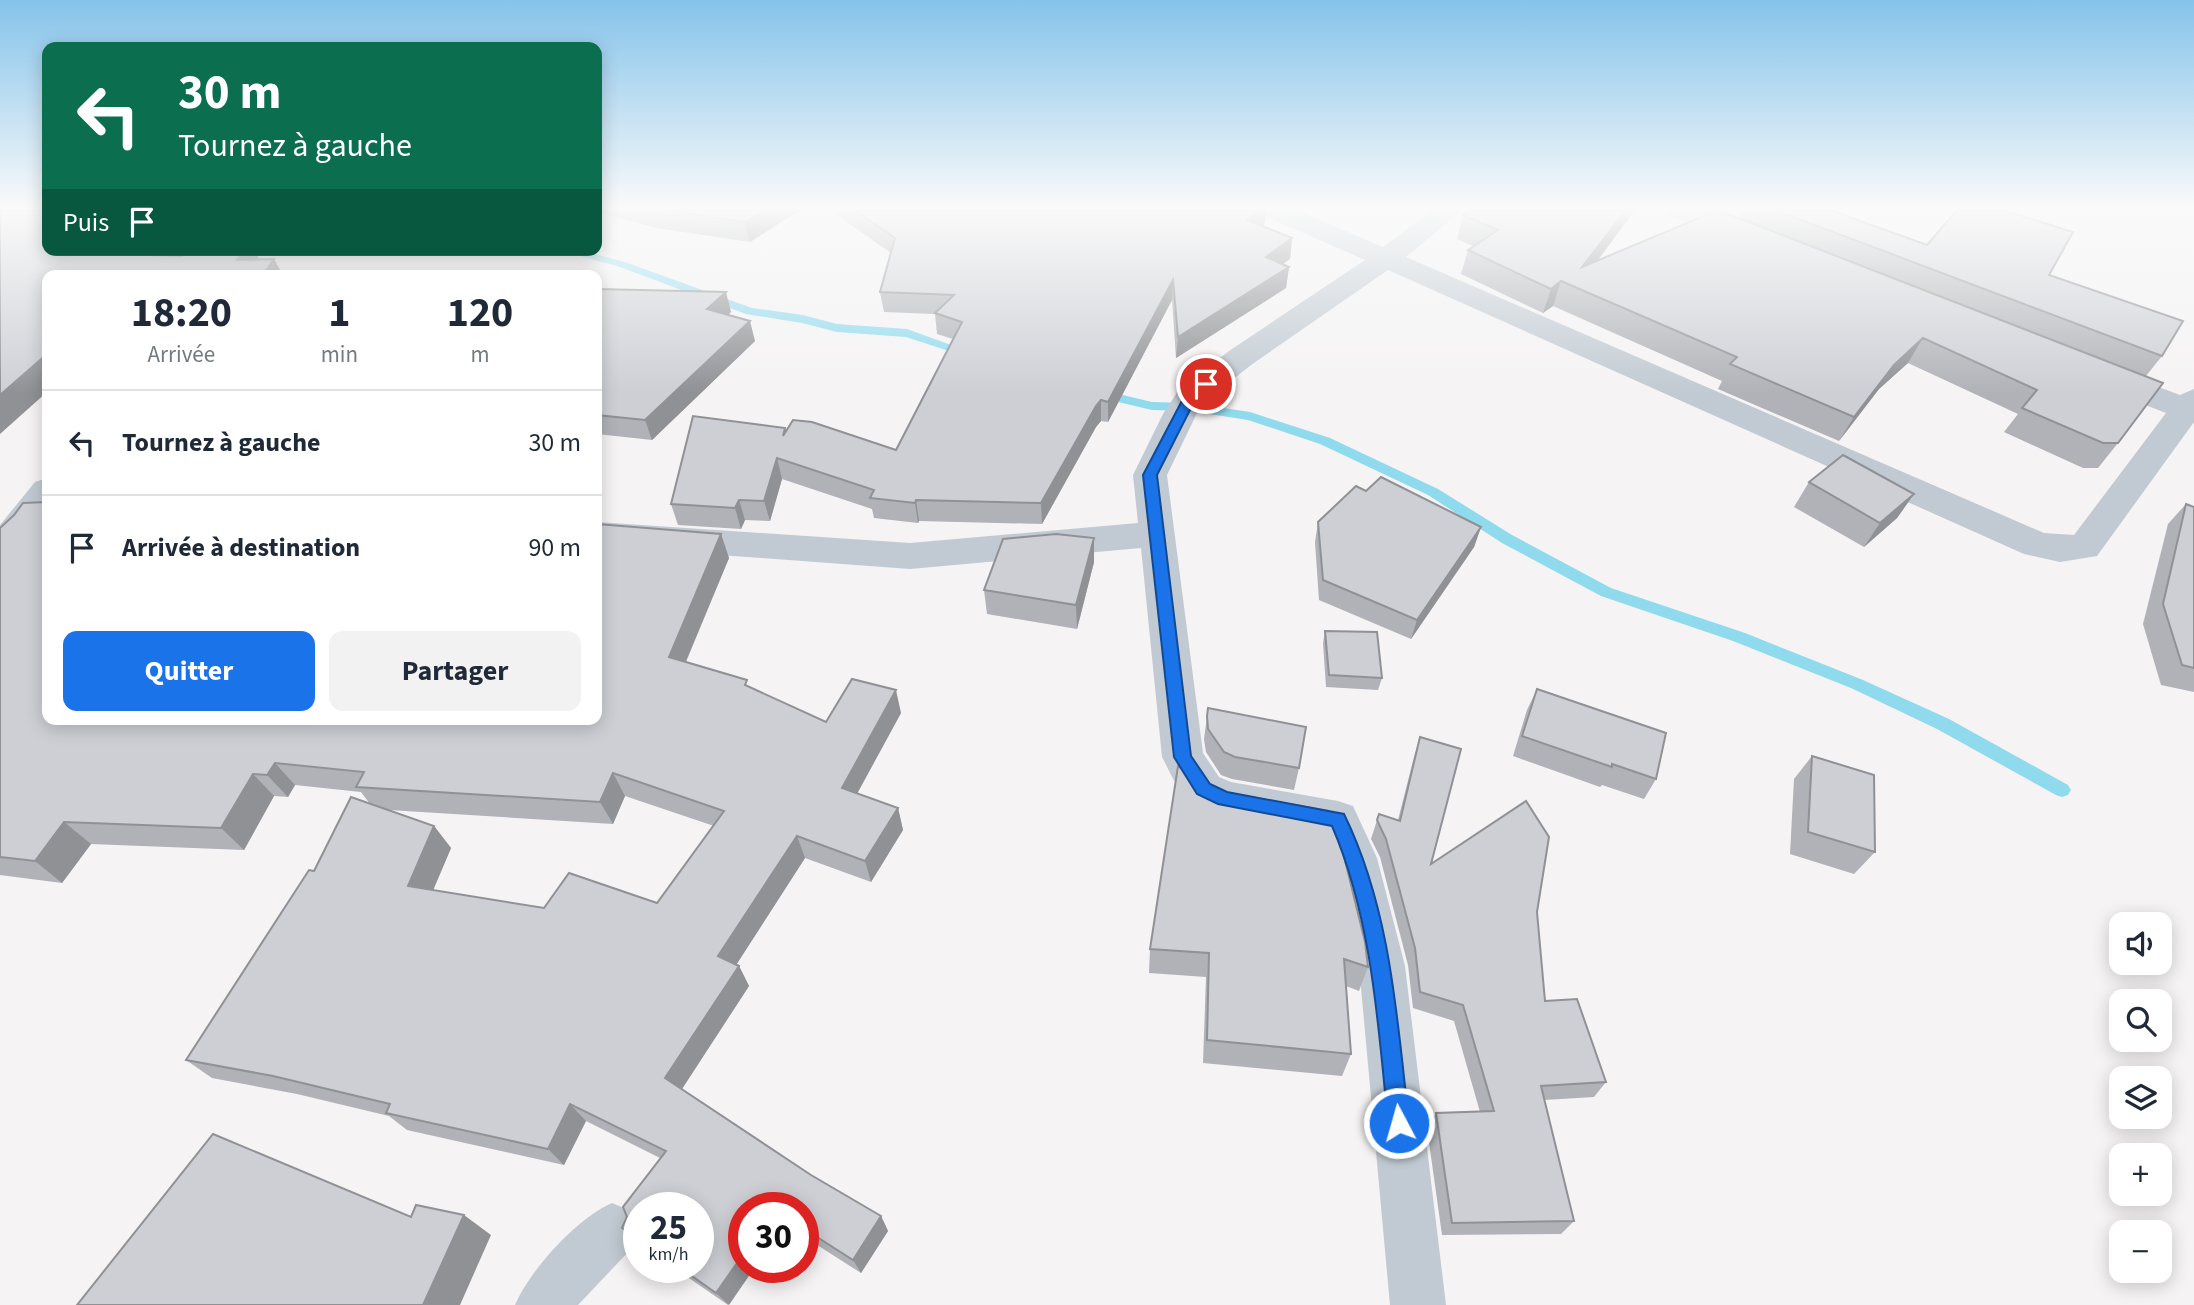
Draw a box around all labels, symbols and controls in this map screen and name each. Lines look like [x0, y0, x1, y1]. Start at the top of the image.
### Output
text: 30 m [178, 58, 282, 128]
icon: left [63, 70, 154, 161]
text: Tournez à gauche [178, 123, 412, 169]
icon: arrive [123, 203, 161, 241]
text: Puis [63, 204, 109, 241]
text: 18:20 [131, 283, 232, 343]
text: 1 [328, 283, 350, 343]
text: 120 [447, 283, 513, 343]
text: Arrivée [148, 338, 215, 371]
text: min [321, 338, 358, 371]
text: m [470, 338, 490, 371]
pin [1176, 354, 1236, 414]
icon: arrive [1187, 365, 1225, 403]
icon: left [63, 424, 101, 462]
text: Tournez à gauche [122, 424, 321, 461]
text: 30 m [528, 424, 581, 461]
icon: arrive [63, 529, 101, 567]
text: Arrivée à destination [122, 529, 360, 566]
text: 90 m [528, 529, 581, 566]
button: Quitter [63, 631, 315, 711]
button: Partager [329, 631, 581, 711]
map controls [2109, 912, 2172, 1283]
button: sound [2109, 912, 2172, 975]
button: search [2109, 989, 2172, 1052]
button: layers [2109, 1066, 2172, 1129]
position arrow [1362, 1086, 1436, 1160]
button: + [2109, 1143, 2172, 1206]
speed limit sign: 30 [728, 1192, 819, 1283]
text: 25 [650, 1203, 687, 1253]
button: − [2109, 1220, 2172, 1283]
text: km/h [649, 1242, 688, 1267]

